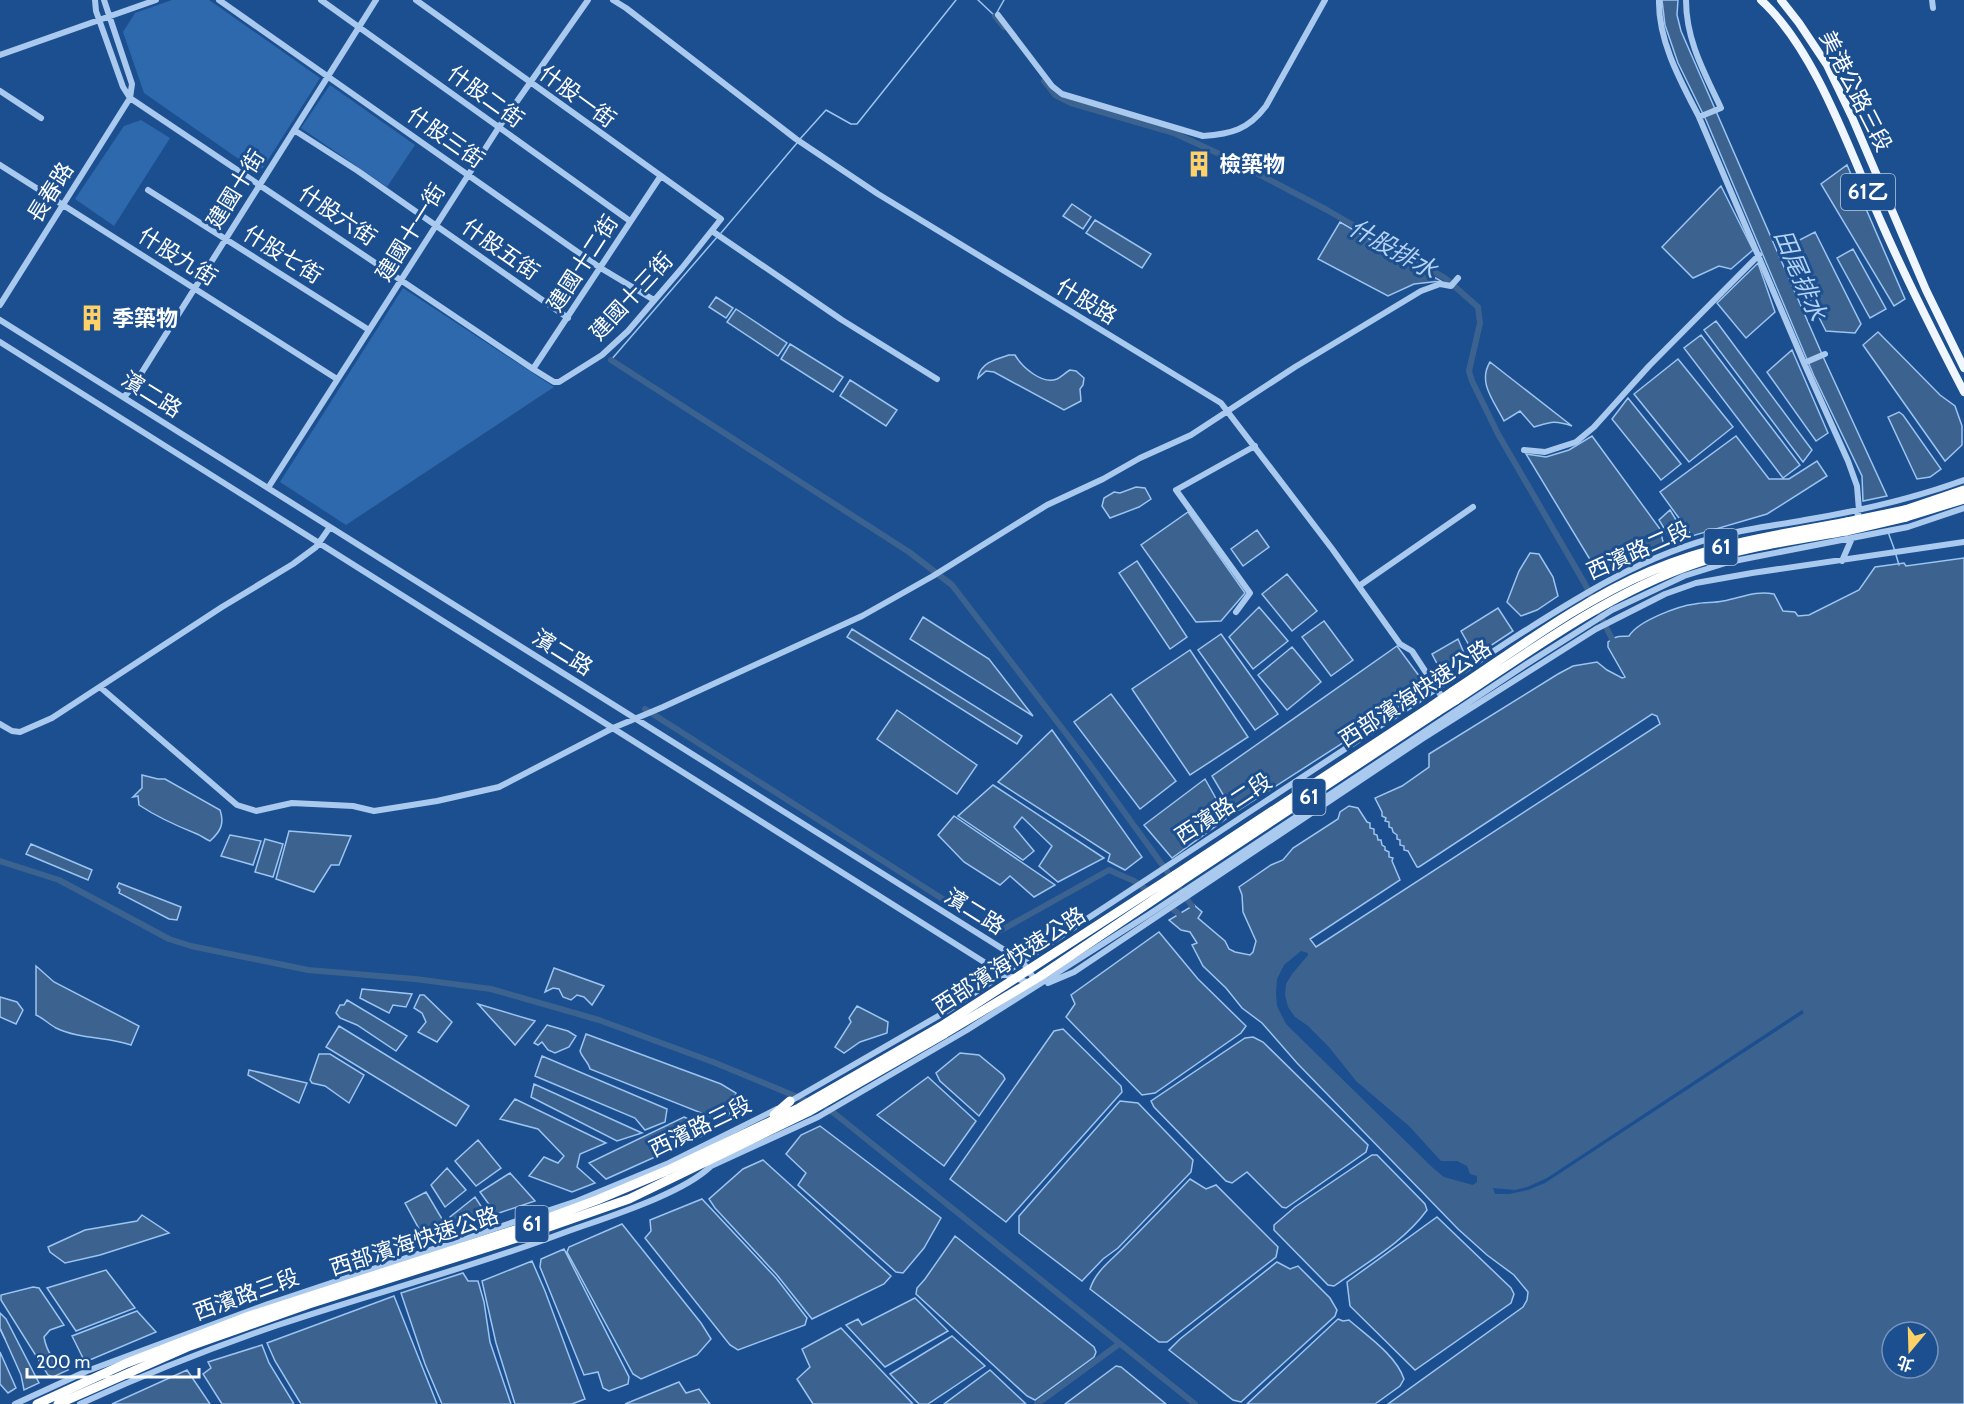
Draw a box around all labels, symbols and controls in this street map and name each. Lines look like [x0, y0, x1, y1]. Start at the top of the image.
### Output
street label: 美港公路三段 [1814, 26, 1898, 156]
street label: 什股二街 [442, 60, 529, 133]
street label: 什股一街 [534, 60, 621, 133]
street label: 什股三街 [402, 101, 490, 174]
street label: 建國十街 [201, 145, 270, 234]
building icon: 檢築物 [1184, 149, 1214, 179]
place label: 檢築物 [1219, 151, 1285, 178]
street label: 長春路 [21, 157, 79, 227]
road number: 61乙 [1841, 174, 1895, 210]
street label: 建國十一街 [370, 178, 451, 286]
street label: 什股六街 [294, 180, 382, 251]
street label: 建國十二街 [541, 210, 624, 317]
street label: 什股五街 [457, 213, 545, 286]
water label: 什股排水 [1344, 213, 1443, 285]
street label: 什股七街 [238, 220, 327, 289]
street label: 什股九街 [133, 222, 222, 291]
water label: 田尾排水 [1768, 225, 1833, 326]
street label: 建國十三街 [584, 247, 679, 346]
street label: 什股路 [1051, 273, 1122, 330]
building icon: 季築物 [77, 303, 107, 333]
place label: 季築物 [112, 305, 178, 332]
street label: 濱二路 [117, 365, 187, 423]
street label: 西濱路二段 [1582, 516, 1694, 585]
road number: 61 [1704, 529, 1738, 565]
street label: 濱二路 [528, 623, 598, 681]
street label: 西部濱海快速公路 [1334, 634, 1496, 753]
street label: 西濱路二段 [1170, 767, 1277, 850]
road number: 61 [1292, 779, 1326, 815]
street label: 濱二路 [940, 882, 1010, 940]
street label: 西部濱海快速公路 [928, 901, 1090, 1020]
street label: 西濱路三段 [645, 1090, 756, 1163]
street label: 西部濱海快速公路 [326, 1201, 502, 1282]
road number: 61 [516, 1206, 548, 1242]
street label: 西濱路三段 [190, 1263, 302, 1326]
north arrow [1880, 1320, 1940, 1380]
scale bar [27, 1341, 200, 1379]
text: 200 m [36, 1351, 90, 1373]
text: 北 [1895, 1352, 1916, 1375]

